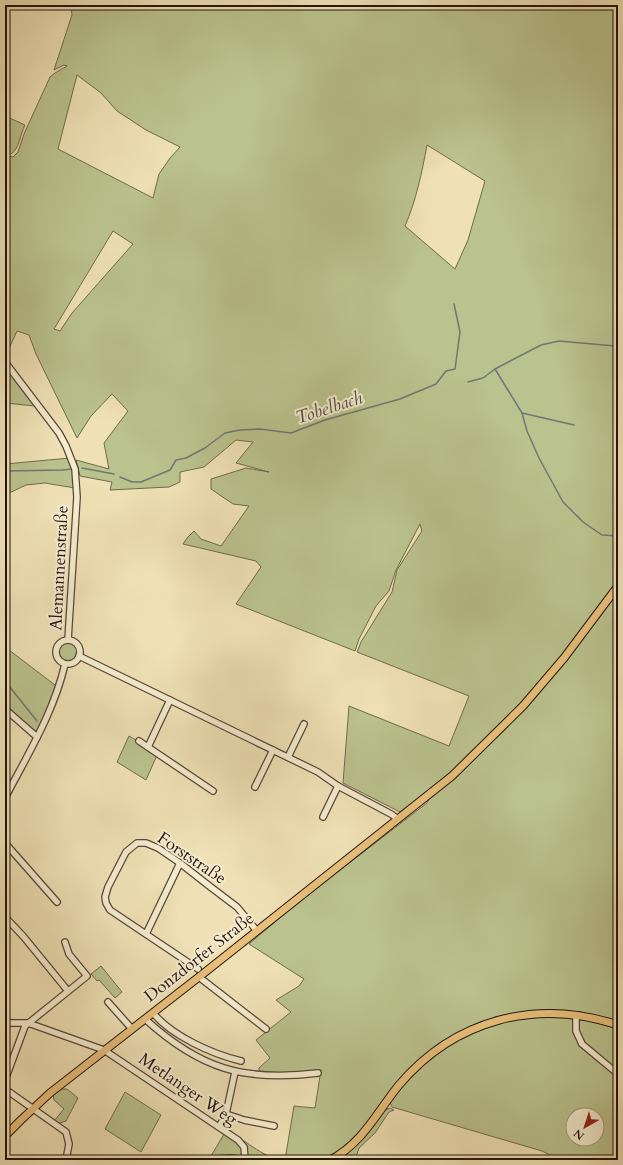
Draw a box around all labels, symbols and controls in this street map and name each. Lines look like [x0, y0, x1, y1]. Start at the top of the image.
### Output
water label: Tobelbach [292, 385, 366, 431]
street label: Alemannenstraße [44, 505, 74, 631]
street label: Forststraße [153, 826, 231, 890]
street label: Donzdorfer Straße [139, 907, 259, 1007]
street label: Metlanger Weg [134, 1047, 242, 1131]
north arrow [565, 1107, 605, 1147]
text: N [570, 1125, 587, 1143]

